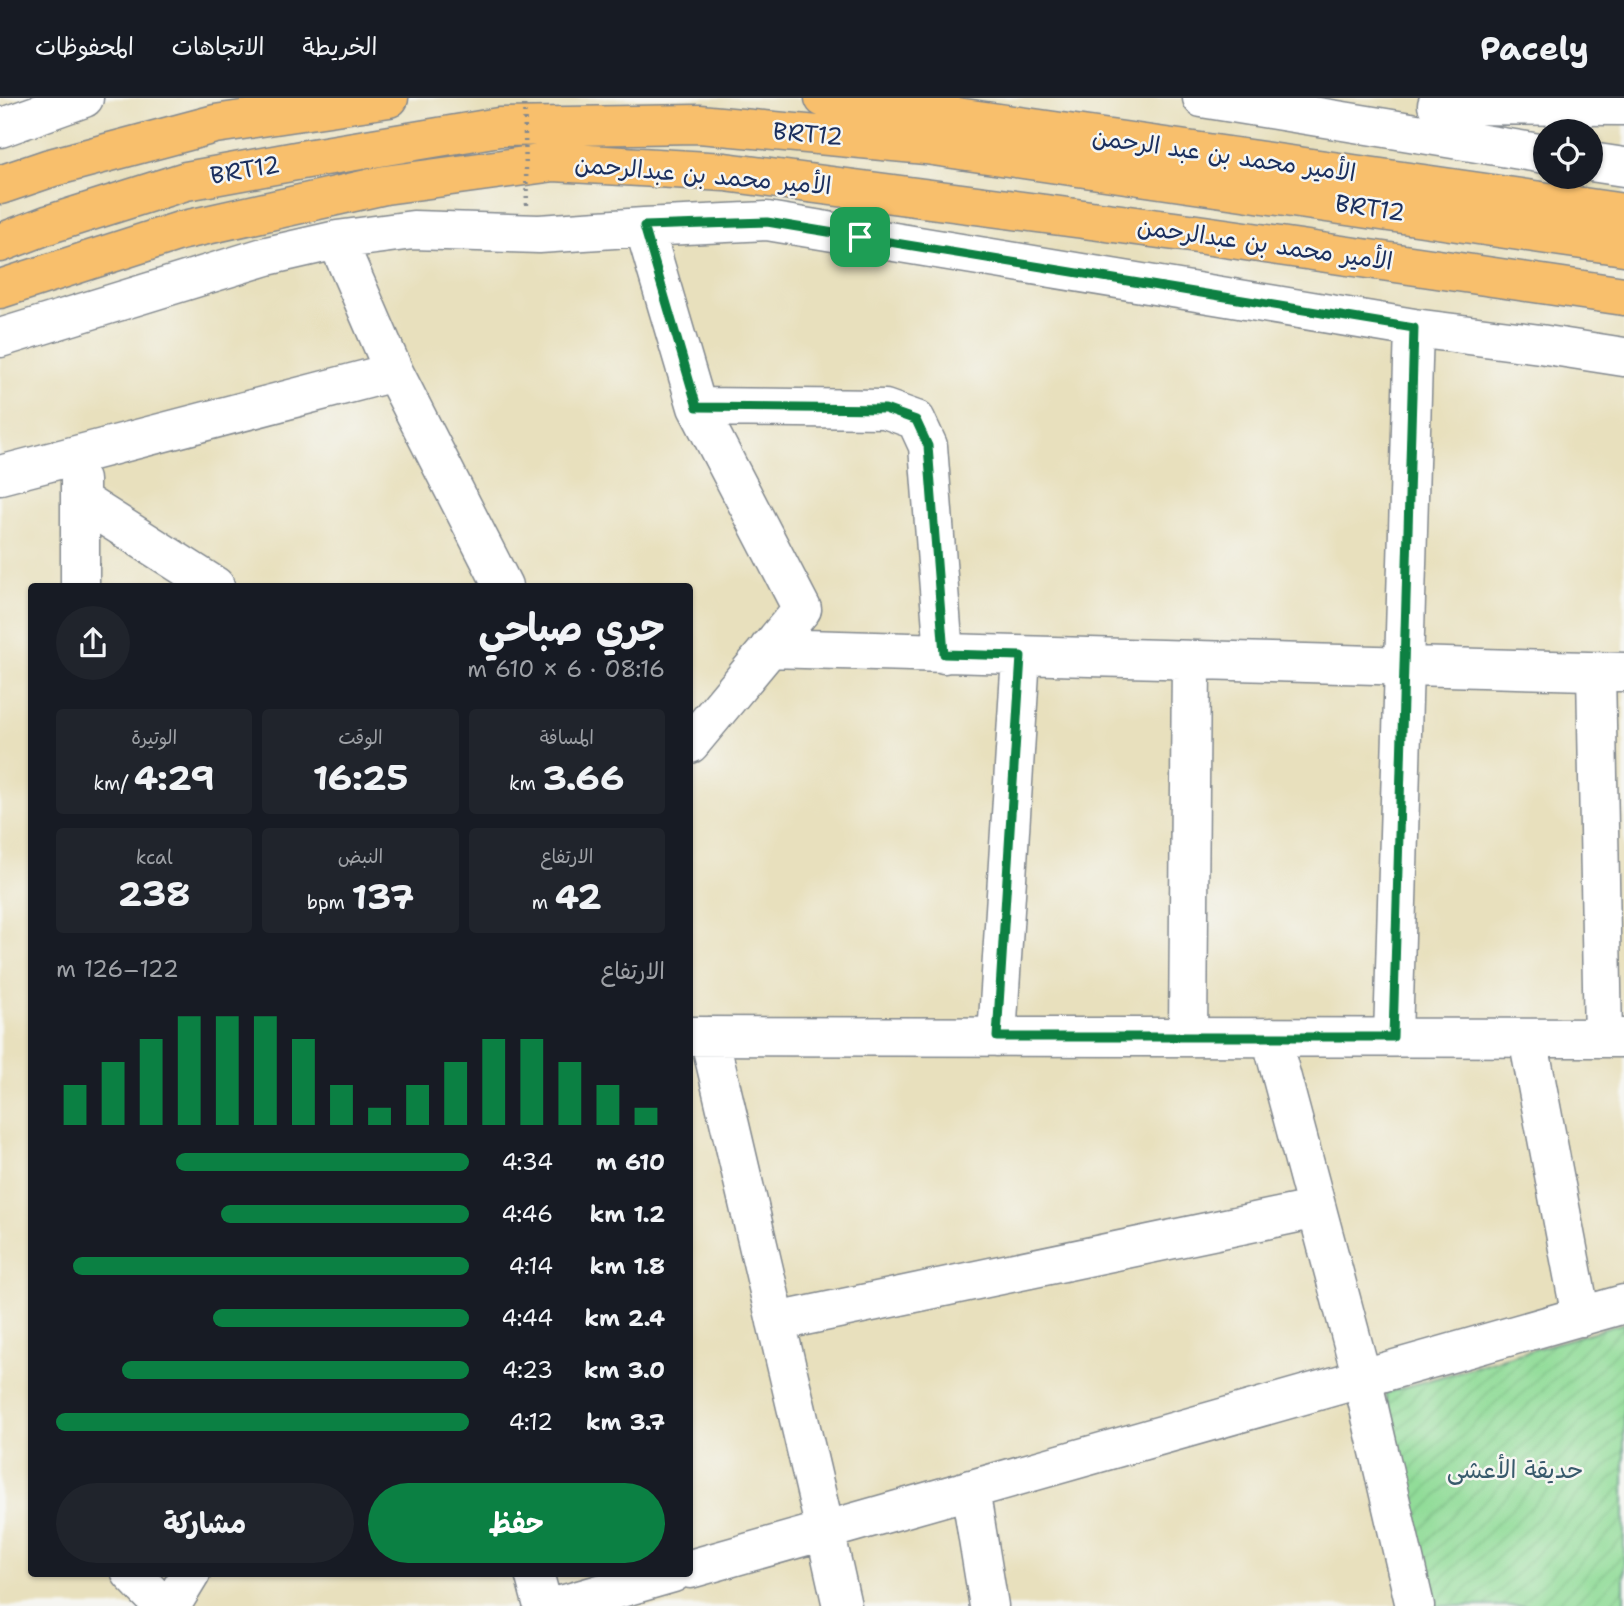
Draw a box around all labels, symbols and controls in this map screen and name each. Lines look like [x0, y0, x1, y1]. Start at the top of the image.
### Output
text: Pacely [1480, 26, 1589, 71]
text: المحفوظات [35, 31, 134, 63]
text: الاتجاهات [172, 31, 265, 63]
text: الخريطة [303, 31, 377, 63]
street label: BRT12 [772, 115, 844, 153]
map controls [1533, 119, 1603, 189]
button: locate [1533, 119, 1603, 189]
street label: الأمير محمد بن عبد الرحمن [1090, 120, 1358, 189]
street label: الأمير محمد بن عبدالرحمن [573, 147, 833, 202]
street label: BRT12 [208, 148, 282, 192]
street label: BRT12 [1333, 187, 1407, 229]
pin [830, 207, 890, 267]
street label: الأمير محمد بن عبدالرحمن [1135, 209, 1395, 278]
icon: arrive [841, 218, 879, 256]
text: جري صباحي [478, 602, 665, 653]
button: share [56, 606, 130, 680]
text: 08:16 · 6 × 610 m [467, 654, 665, 684]
text: الوتيرة [131, 725, 177, 750]
text: الوقت [338, 725, 383, 750]
text: المسافة [540, 725, 594, 750]
text: 4:29 [134, 754, 215, 801]
text: 16:25 [313, 754, 408, 801]
text: 3.66 [542, 754, 625, 801]
text: /km [94, 771, 134, 796]
text: km [509, 771, 542, 796]
text: النبض [338, 844, 383, 869]
text: الارتفاع [540, 844, 593, 869]
text: kcal [136, 845, 173, 870]
text: 238 [118, 870, 191, 917]
text: 137 [351, 873, 414, 920]
text: 42 [555, 873, 602, 920]
text: bpm [307, 890, 351, 915]
text: m [532, 890, 555, 915]
text: 122–126 m [56, 954, 179, 984]
text: الارتفاع [601, 956, 665, 986]
text: 4:34 [501, 1147, 553, 1177]
text: 610 m [596, 1147, 665, 1177]
text: 4:46 [501, 1199, 553, 1229]
text: 1.2 km [589, 1199, 665, 1229]
text: 4:14 [508, 1251, 553, 1281]
text: 1.8 km [590, 1251, 665, 1281]
text: 4:44 [501, 1303, 553, 1333]
text: 2.4 km [584, 1303, 665, 1333]
text: 4:23 [502, 1355, 553, 1385]
text: 3.0 km [584, 1355, 665, 1385]
text: 4:12 [509, 1407, 553, 1437]
text: 3.7 km [586, 1407, 665, 1437]
park label: حديقة الأعشى [1447, 1453, 1583, 1486]
button: مشاركة [56, 1483, 354, 1563]
button: حفظ [368, 1483, 665, 1563]

